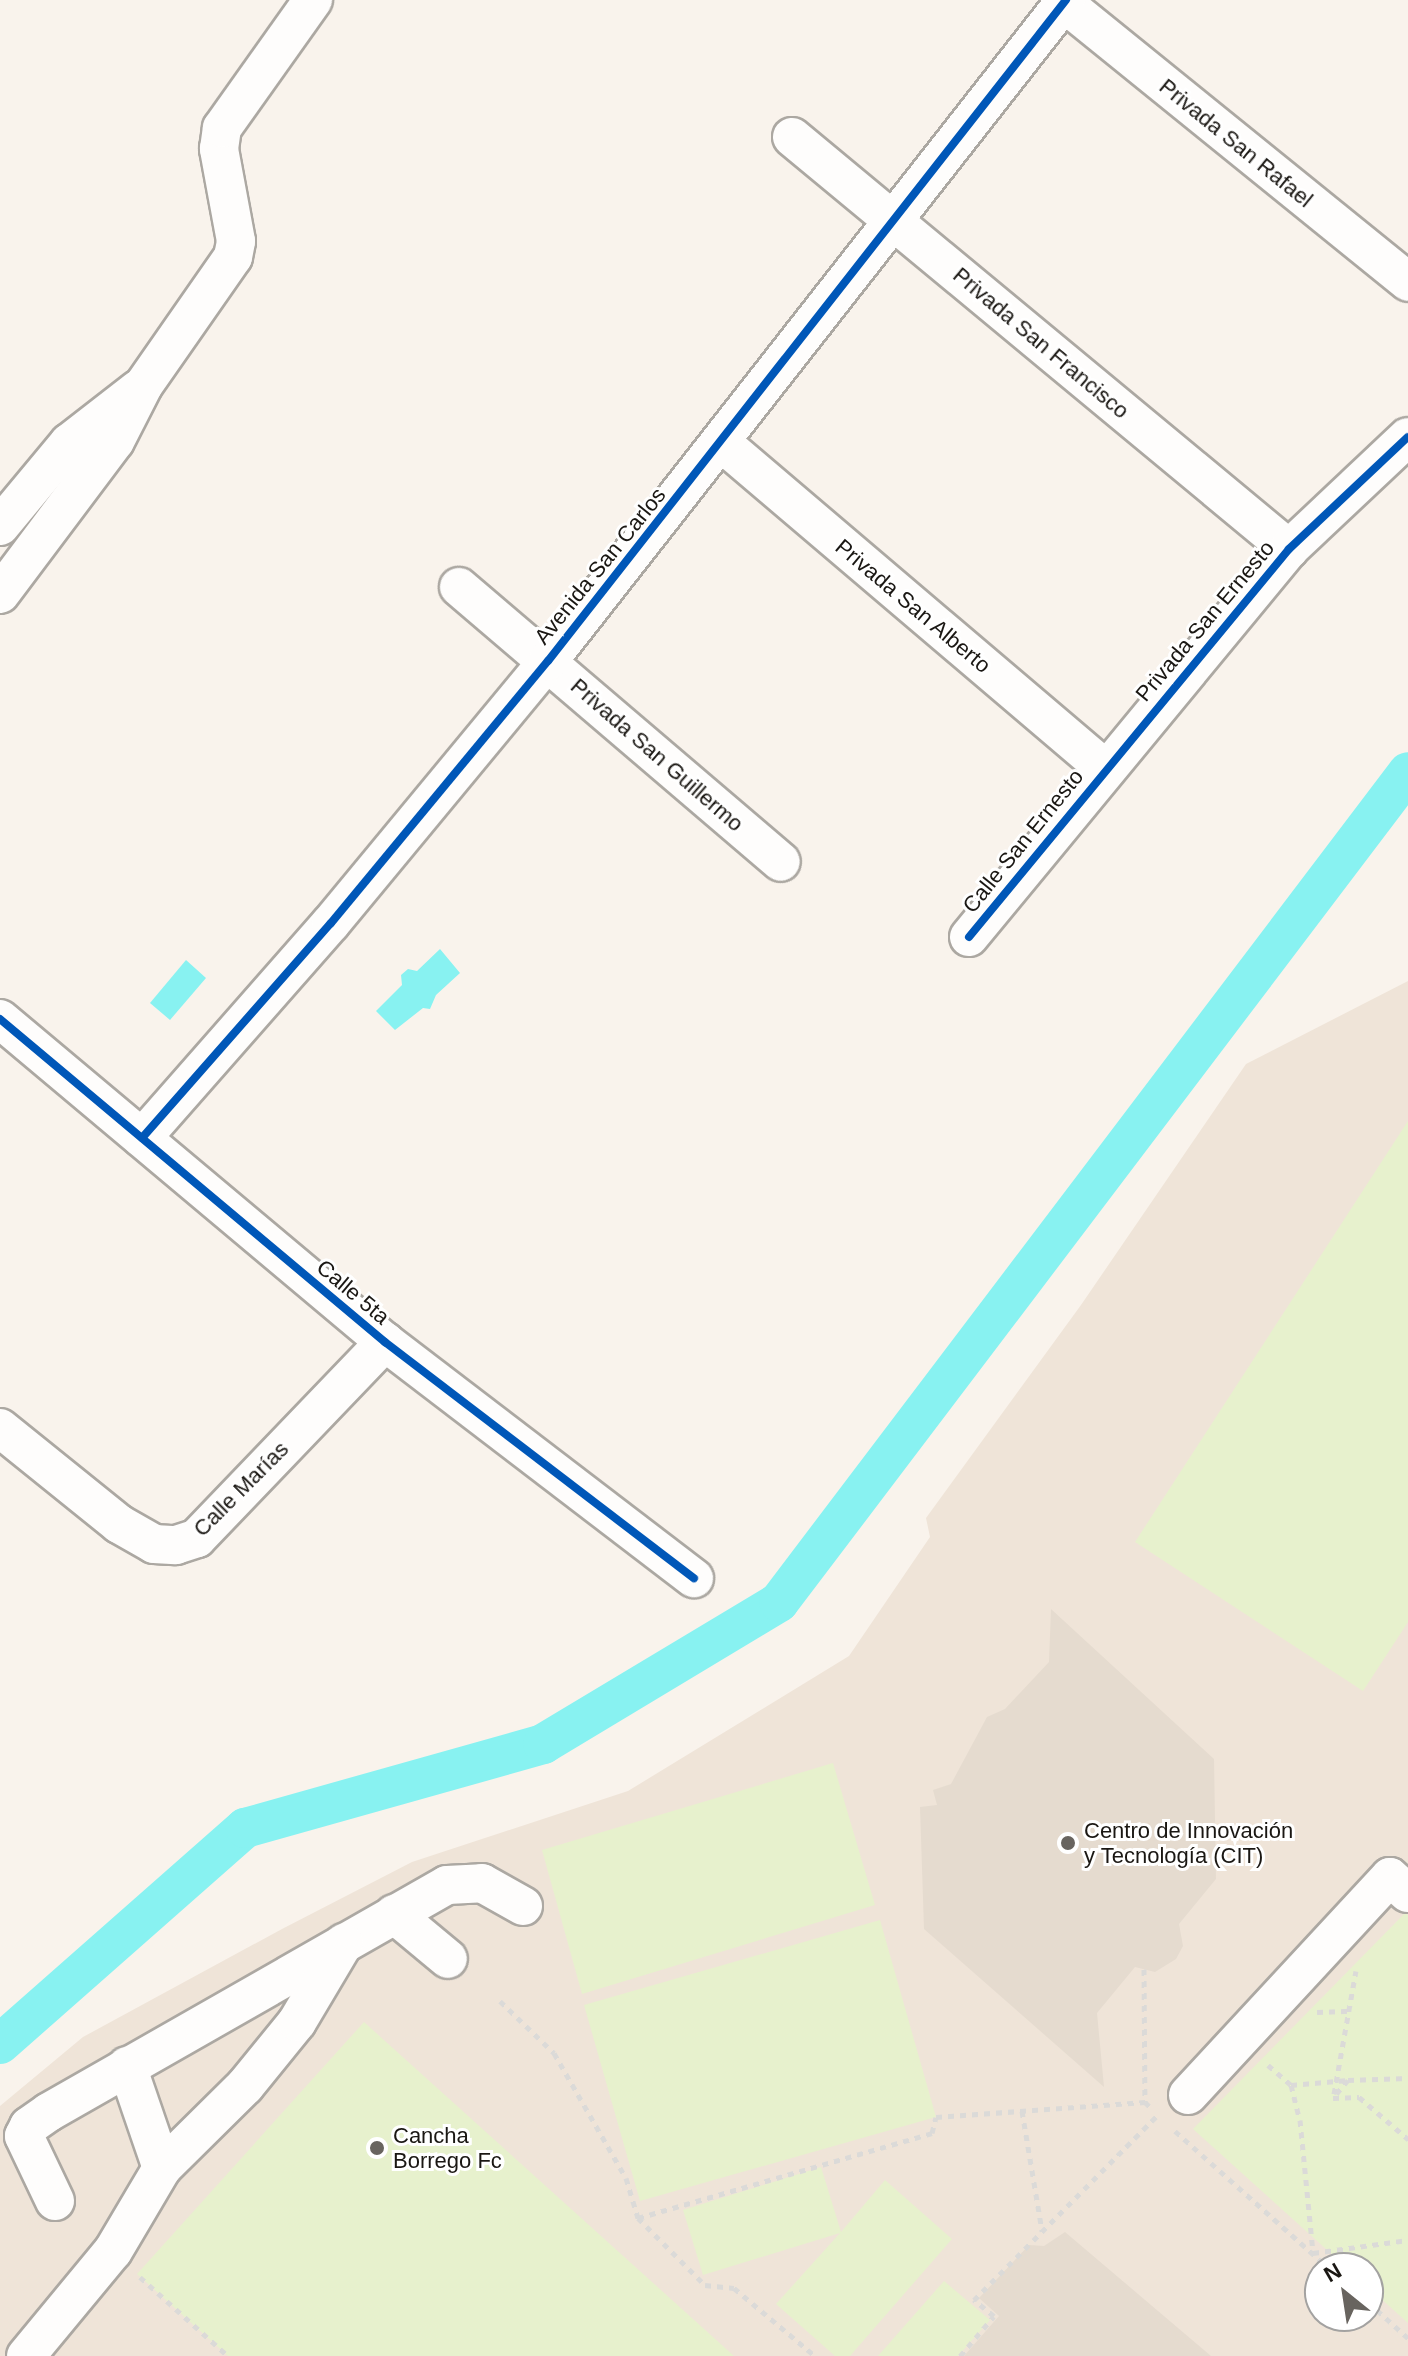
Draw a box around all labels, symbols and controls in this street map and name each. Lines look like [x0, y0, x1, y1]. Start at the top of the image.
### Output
street label: Privada San Rafael [1154, 73, 1318, 213]
street label: Privada San Francisco [948, 262, 1134, 424]
street label: Avenida San Carlos [529, 482, 671, 650]
street label: Privada San Alberto [830, 533, 996, 679]
street label: Privada San Ernesto [1130, 535, 1280, 707]
street label: Privada San Guillermo [565, 673, 749, 837]
street label: Calle San Ernesto [957, 764, 1089, 918]
street label: Calle 5ta [311, 1254, 395, 1330]
street label: Calle Marías [188, 1436, 294, 1542]
place label: Centro de Innovación y Tecnología (CIT) [1084, 1817, 1293, 1868]
marker: Centro de Innovación y Tecnología (CIT) [1059, 1834, 1077, 1852]
place label: Cancha Borrego Fc [393, 2122, 502, 2174]
marker: Cancha Borrego Fc [368, 2139, 386, 2157]
north arrow [1304, 2252, 1384, 2332]
text: N [1320, 2258, 1346, 2287]

